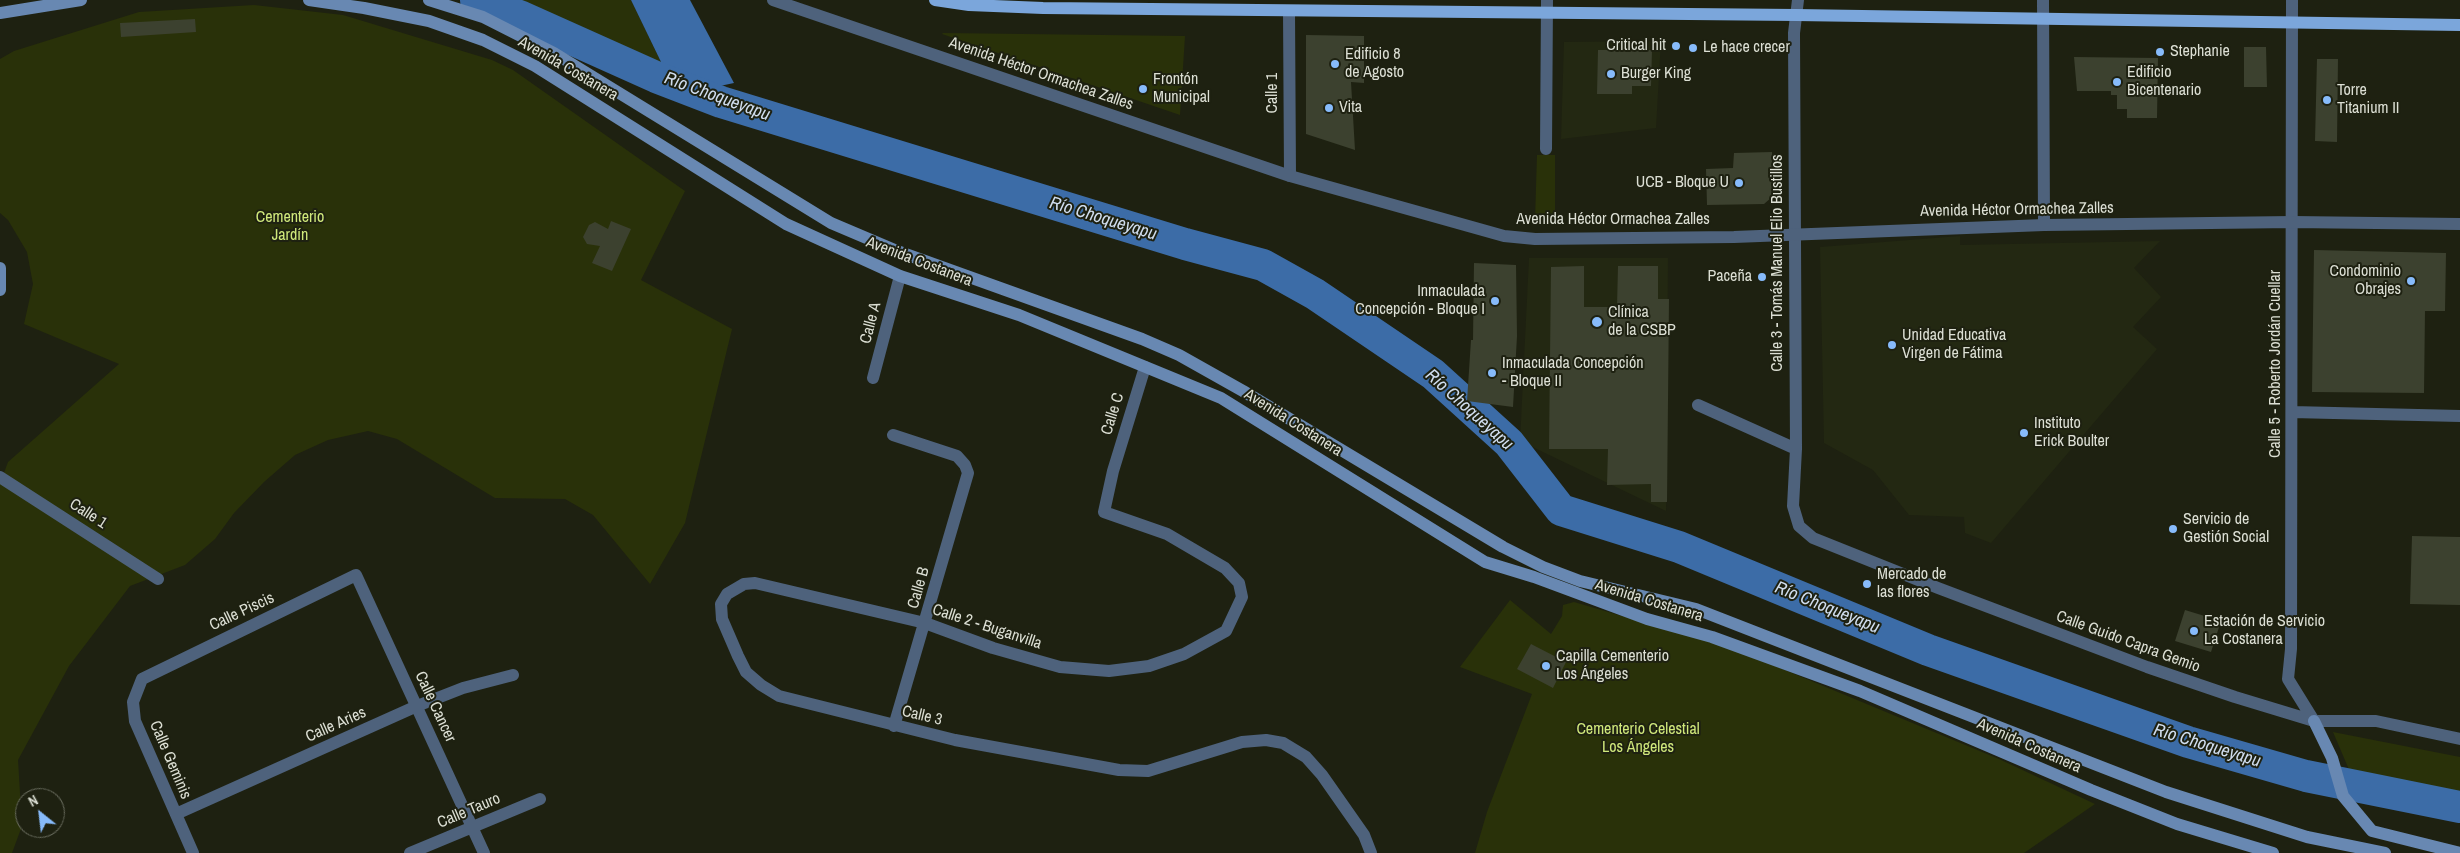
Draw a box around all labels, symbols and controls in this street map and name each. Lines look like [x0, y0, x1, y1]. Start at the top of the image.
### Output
street label: Avenida Costanera [515, 33, 621, 105]
street label: Avenida Héctor Ormachea Zalles [946, 33, 1136, 115]
place label: Critical hit [1606, 36, 1666, 56]
place label: Le hace crecer [1703, 38, 1790, 58]
marker: Critical hit [1670, 40, 1682, 52]
marker: Le hace crecer [1687, 42, 1699, 54]
place label: Stephanie [2170, 42, 2230, 62]
place label: Edificio 8 de Agosto [1345, 45, 1404, 83]
marker: Stephanie [2154, 46, 2166, 58]
marker: Edificio 8 de Agosto [1329, 58, 1341, 70]
place label: Edificio Bicentenario [2127, 63, 2201, 101]
place label: Burger King [1621, 64, 1691, 84]
water label: Río Choqueyapu [661, 68, 773, 126]
marker: Burger King [1605, 68, 1617, 80]
place label: Frontón Municipal [1153, 70, 1210, 108]
street label: Calle 1 [1263, 73, 1283, 113]
marker: Edificio Bicentenario [2111, 76, 2123, 88]
place label: Torre Titanium II [2337, 81, 2399, 119]
marker: Frontón Municipal [1137, 83, 1149, 95]
marker: Torre Titanium II [2321, 94, 2333, 106]
place label: Vita [1339, 98, 1362, 118]
marker: Vita [1323, 102, 1335, 114]
street label: Calle 3 - Tomás Manuel Elio Bustillos [1768, 154, 1788, 372]
place label: UCB - Bloque U [1636, 173, 1729, 193]
marker: UCB - Bloque U [1733, 177, 1745, 189]
water label: Río Choqueyapu [1047, 192, 1159, 246]
street label: Avenida Héctor Ormachea Zalles [1920, 199, 2114, 221]
park label: Cementerio Jardín [256, 208, 324, 246]
street label: Avenida Héctor Ormachea Zalles [1516, 210, 1710, 230]
street label: Avenida Costanera [863, 233, 975, 291]
place label: Condominio Obrajes [2330, 262, 2401, 300]
place label: Paceña [1708, 267, 1752, 287]
street label: Calle 5 - Roberto Jordán Cuellar [2266, 270, 2286, 458]
marker: Paceña [1756, 271, 1768, 283]
marker: Condominio Obrajes [2405, 275, 2417, 287]
place label: Inmaculada Concepción - Bloque I [1355, 282, 1485, 320]
marker: Inmaculada Concepción - Bloque I [1489, 295, 1501, 307]
street label: Calle A [856, 300, 886, 346]
place label: Clínica de la CSBP [1608, 303, 1676, 341]
marker: Clínica de la CSBP [1590, 315, 1604, 329]
place label: Unidad Educativa Virgen de Fátima [1902, 326, 2006, 364]
marker: Unidad Educativa Virgen de Fátima [1886, 339, 1898, 351]
place label: Inmaculada Concepción - Bloque II [1502, 354, 1643, 392]
water label: Río Choqueyapu [1421, 365, 1517, 455]
marker: Inmaculada Concepción - Bloque II [1486, 367, 1498, 379]
street label: Avenida Costanera [1240, 385, 1346, 461]
street label: Calle C [1098, 391, 1128, 437]
place label: Instituto Erick Boulter [2034, 414, 2109, 452]
marker: Instituto Erick Boulter [2018, 427, 2030, 439]
street label: Calle 1 [66, 495, 110, 533]
place label: Servicio de Gestión Social [2183, 510, 2269, 548]
marker: Servicio de Gestión Social [2167, 523, 2179, 535]
street label: Calle B [904, 565, 934, 611]
place label: Mercado de las flores [1877, 565, 1946, 603]
street label: Avenida Costanera [1593, 575, 1705, 627]
water label: Río Choqueyapu [1772, 577, 1882, 639]
marker: Mercado de las flores [1861, 578, 1873, 590]
street label: Calle Piscis [207, 589, 277, 635]
street label: Calle 2 - Buganvilla [930, 600, 1044, 654]
street label: Calle Guido Capra Gemio [2053, 607, 2203, 677]
place label: Estación de Servicio La Costanera [2204, 612, 2325, 650]
marker: Estación de Servicio La Costanera [2188, 625, 2200, 637]
place label: Capilla Cementerio Los Ángeles [1556, 647, 1669, 685]
marker: Capilla Cementerio Los Ángeles [1540, 660, 1552, 672]
street label: Calle Cancer [410, 669, 460, 745]
street label: Calle 3 [900, 702, 944, 730]
street label: Calle Aries [303, 703, 369, 747]
street label: Avenida Costanera [1974, 714, 2084, 778]
street label: Calle Geminis [145, 718, 195, 802]
water label: Río Choqueyapu [2151, 719, 2263, 773]
park label: Cementerio Celestial Los Ángeles [1576, 720, 1700, 758]
north arrow [15, 788, 65, 838]
street label: Calle Tauro [435, 789, 503, 833]
text: N [25, 791, 41, 811]

